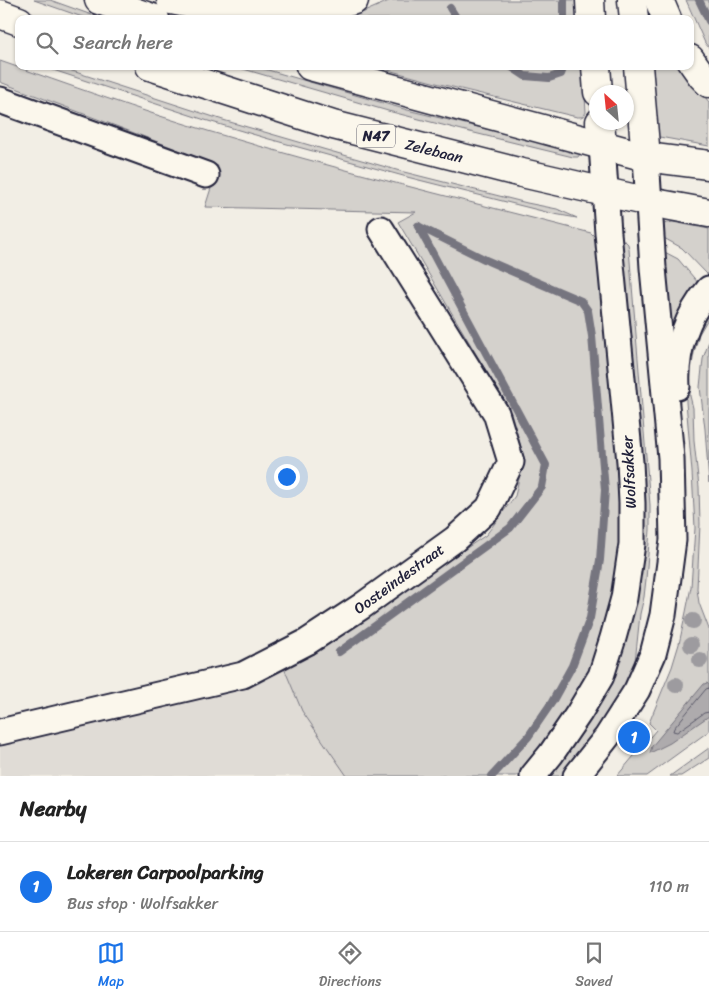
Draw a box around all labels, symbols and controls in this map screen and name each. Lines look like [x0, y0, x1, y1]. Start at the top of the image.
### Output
search box [15, 15, 694, 70]
text: Search here [73, 26, 173, 59]
icon: search [33, 29, 61, 57]
north arrow [589, 85, 634, 130]
road number: N47 [357, 124, 395, 148]
street label: Zelebaan [402, 131, 466, 171]
street label: Wolfsakker [614, 434, 644, 509]
your location [274, 464, 300, 490]
street label: Oosteindestraat [348, 537, 450, 621]
pin: 1 [618, 718, 650, 756]
text: Nearby [20, 790, 86, 828]
text: Lokeren Carpoolparking [67, 856, 264, 889]
text: 1 [33, 872, 39, 901]
text: 110 m [649, 872, 689, 901]
text: Bus stop · Wolfsakker [67, 889, 218, 918]
tab: Map [97, 939, 125, 994]
tab: Directions [319, 939, 381, 994]
tab: Saved [575, 939, 612, 994]

